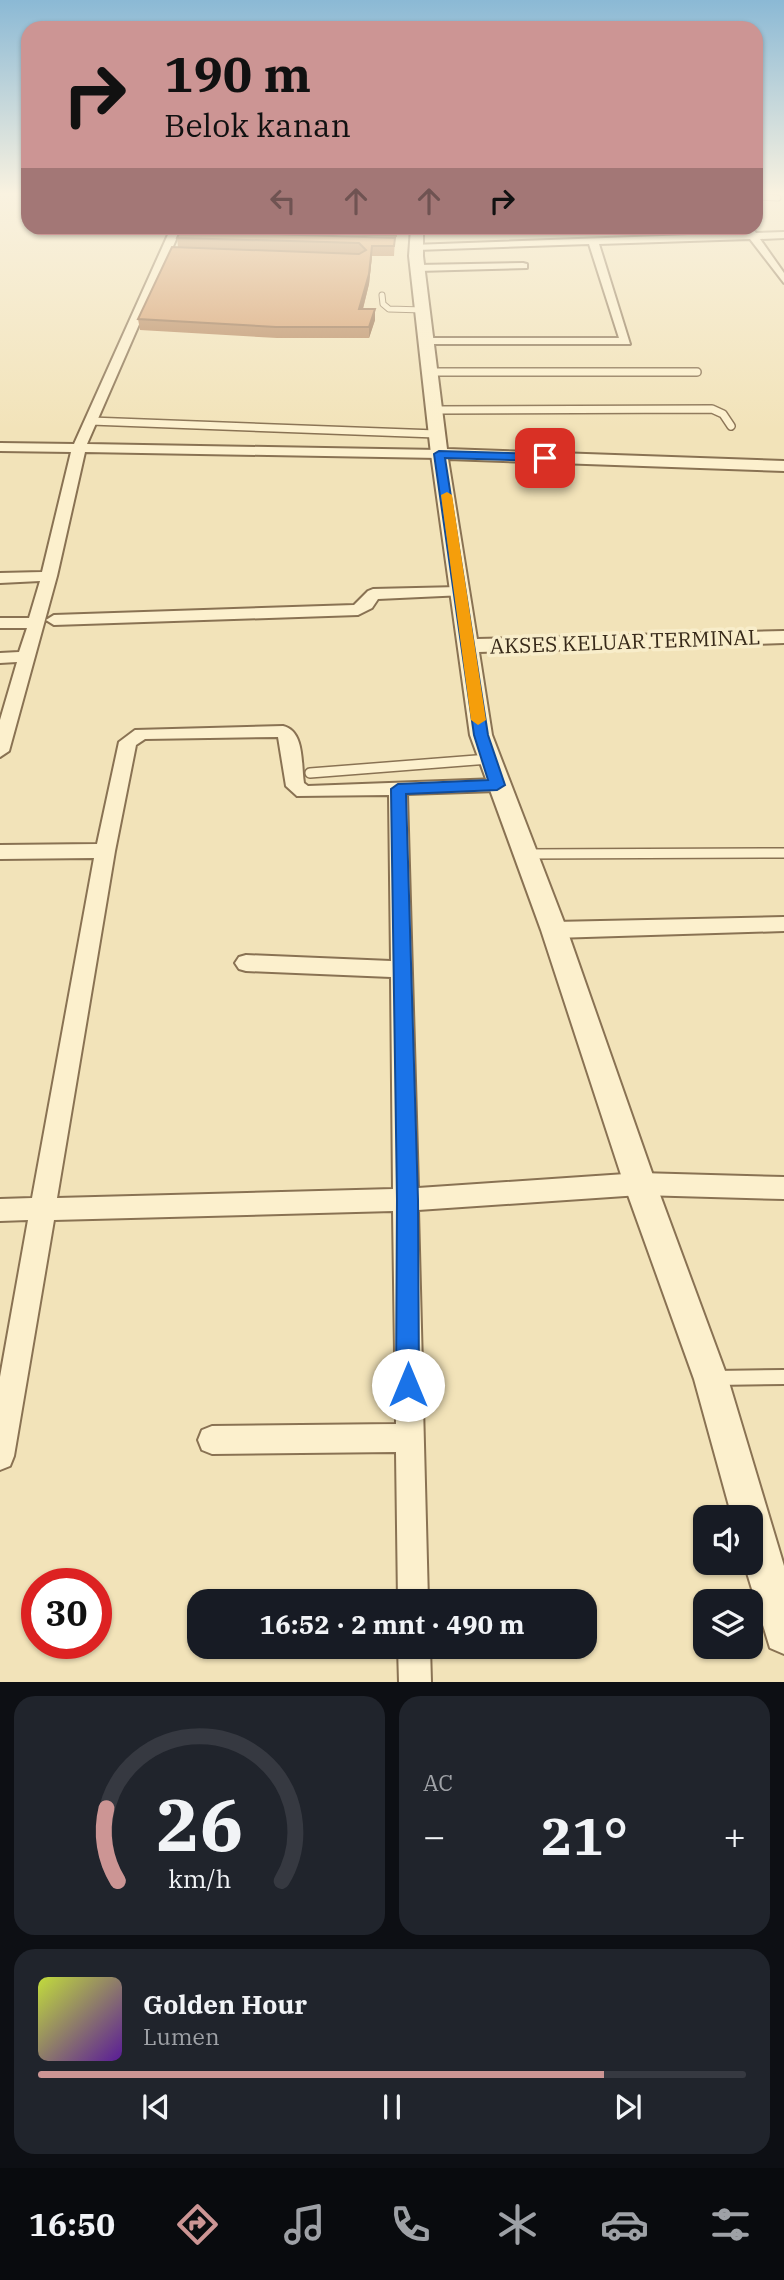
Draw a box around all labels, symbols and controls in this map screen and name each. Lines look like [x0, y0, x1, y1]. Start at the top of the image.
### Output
text: 190 m [164, 42, 311, 105]
icon: right [49, 49, 140, 140]
text: Belok kanan [164, 104, 351, 146]
icon: left [264, 182, 302, 220]
icon: ahead [337, 182, 375, 220]
icon: ahead [410, 182, 448, 220]
icon: right [483, 182, 521, 220]
pin [515, 428, 575, 488]
icon: arrive [526, 439, 564, 477]
street label: AKSES KELUAR TERMINAL [489, 622, 761, 660]
position arrow [371, 1348, 445, 1422]
map controls [693, 1505, 763, 1659]
button: sound [693, 1505, 763, 1575]
speed limit sign: 30 [21, 1568, 112, 1659]
button: layers [693, 1589, 763, 1659]
text: 16:52 · 2 mnt · 490 m [260, 1607, 524, 1641]
text: AC [423, 1767, 453, 1797]
text: 26 [156, 1777, 243, 1872]
text: 21° [541, 1802, 628, 1869]
text: − [423, 1811, 446, 1860]
text: + [723, 1811, 746, 1860]
text: km/h [168, 1862, 231, 1895]
text: Golden Hour [143, 1987, 307, 2021]
text: Lumen [143, 2021, 220, 2051]
icon: previous [137, 2088, 175, 2126]
icon: pause [373, 2088, 411, 2126]
icon: next [609, 2088, 647, 2126]
icon: directions [173, 2200, 222, 2249]
icon: music [280, 2200, 329, 2249]
icon: phone [386, 2200, 435, 2249]
icon: climate [493, 2200, 542, 2249]
icon: car [600, 2200, 649, 2249]
icon: filters [706, 2200, 755, 2249]
text: 16:50 [29, 2203, 115, 2245]

